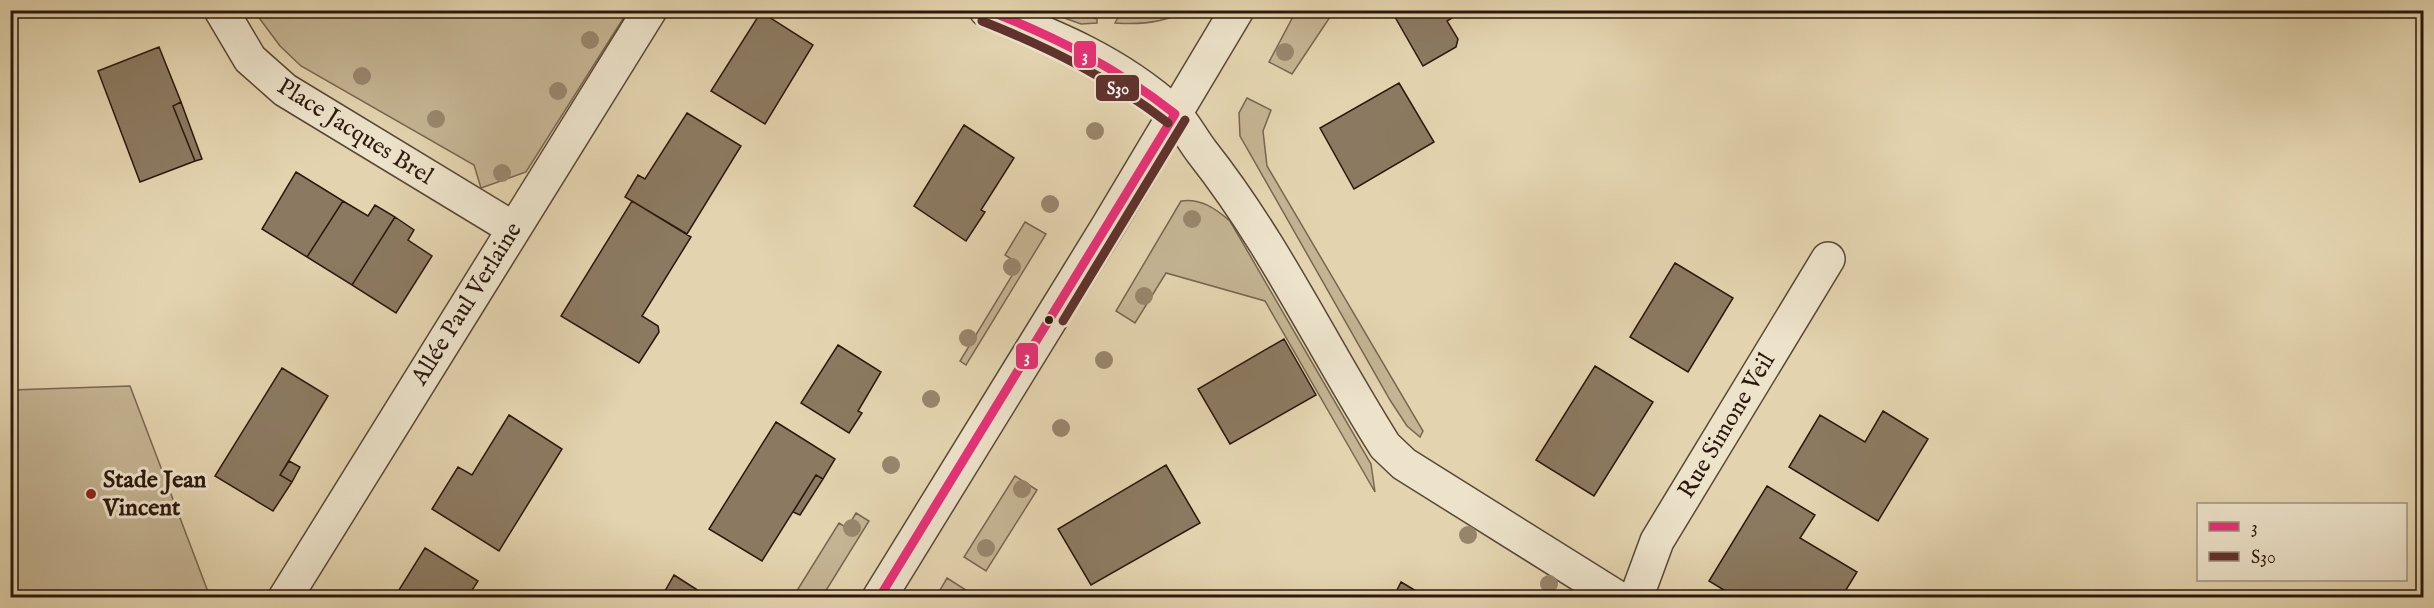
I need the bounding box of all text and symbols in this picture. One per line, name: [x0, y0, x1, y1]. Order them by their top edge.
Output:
line badge: 3: [1073, 40, 1097, 69]
text: 3: [1082, 47, 1088, 67]
street label: Place Jacques Brel: [271, 72, 439, 193]
line badge: S30: [1095, 74, 1140, 102]
text: S30: [1107, 80, 1129, 100]
street label: Allée Paul Verlaine: [404, 217, 530, 392]
unlabelled marker: [1043, 314, 1055, 326]
line badge: 3: [1015, 342, 1039, 370]
street label: Rue Simone Veil: [1671, 347, 1783, 504]
text: 3: [1024, 348, 1030, 368]
place label: Stade Jean Vincent: [102, 465, 207, 524]
marker: Stade Jean Vincent: [84, 487, 98, 501]
legend: [2197, 503, 2407, 581]
text: 3: [2251, 517, 2258, 540]
text: S30: [2251, 547, 2276, 570]

